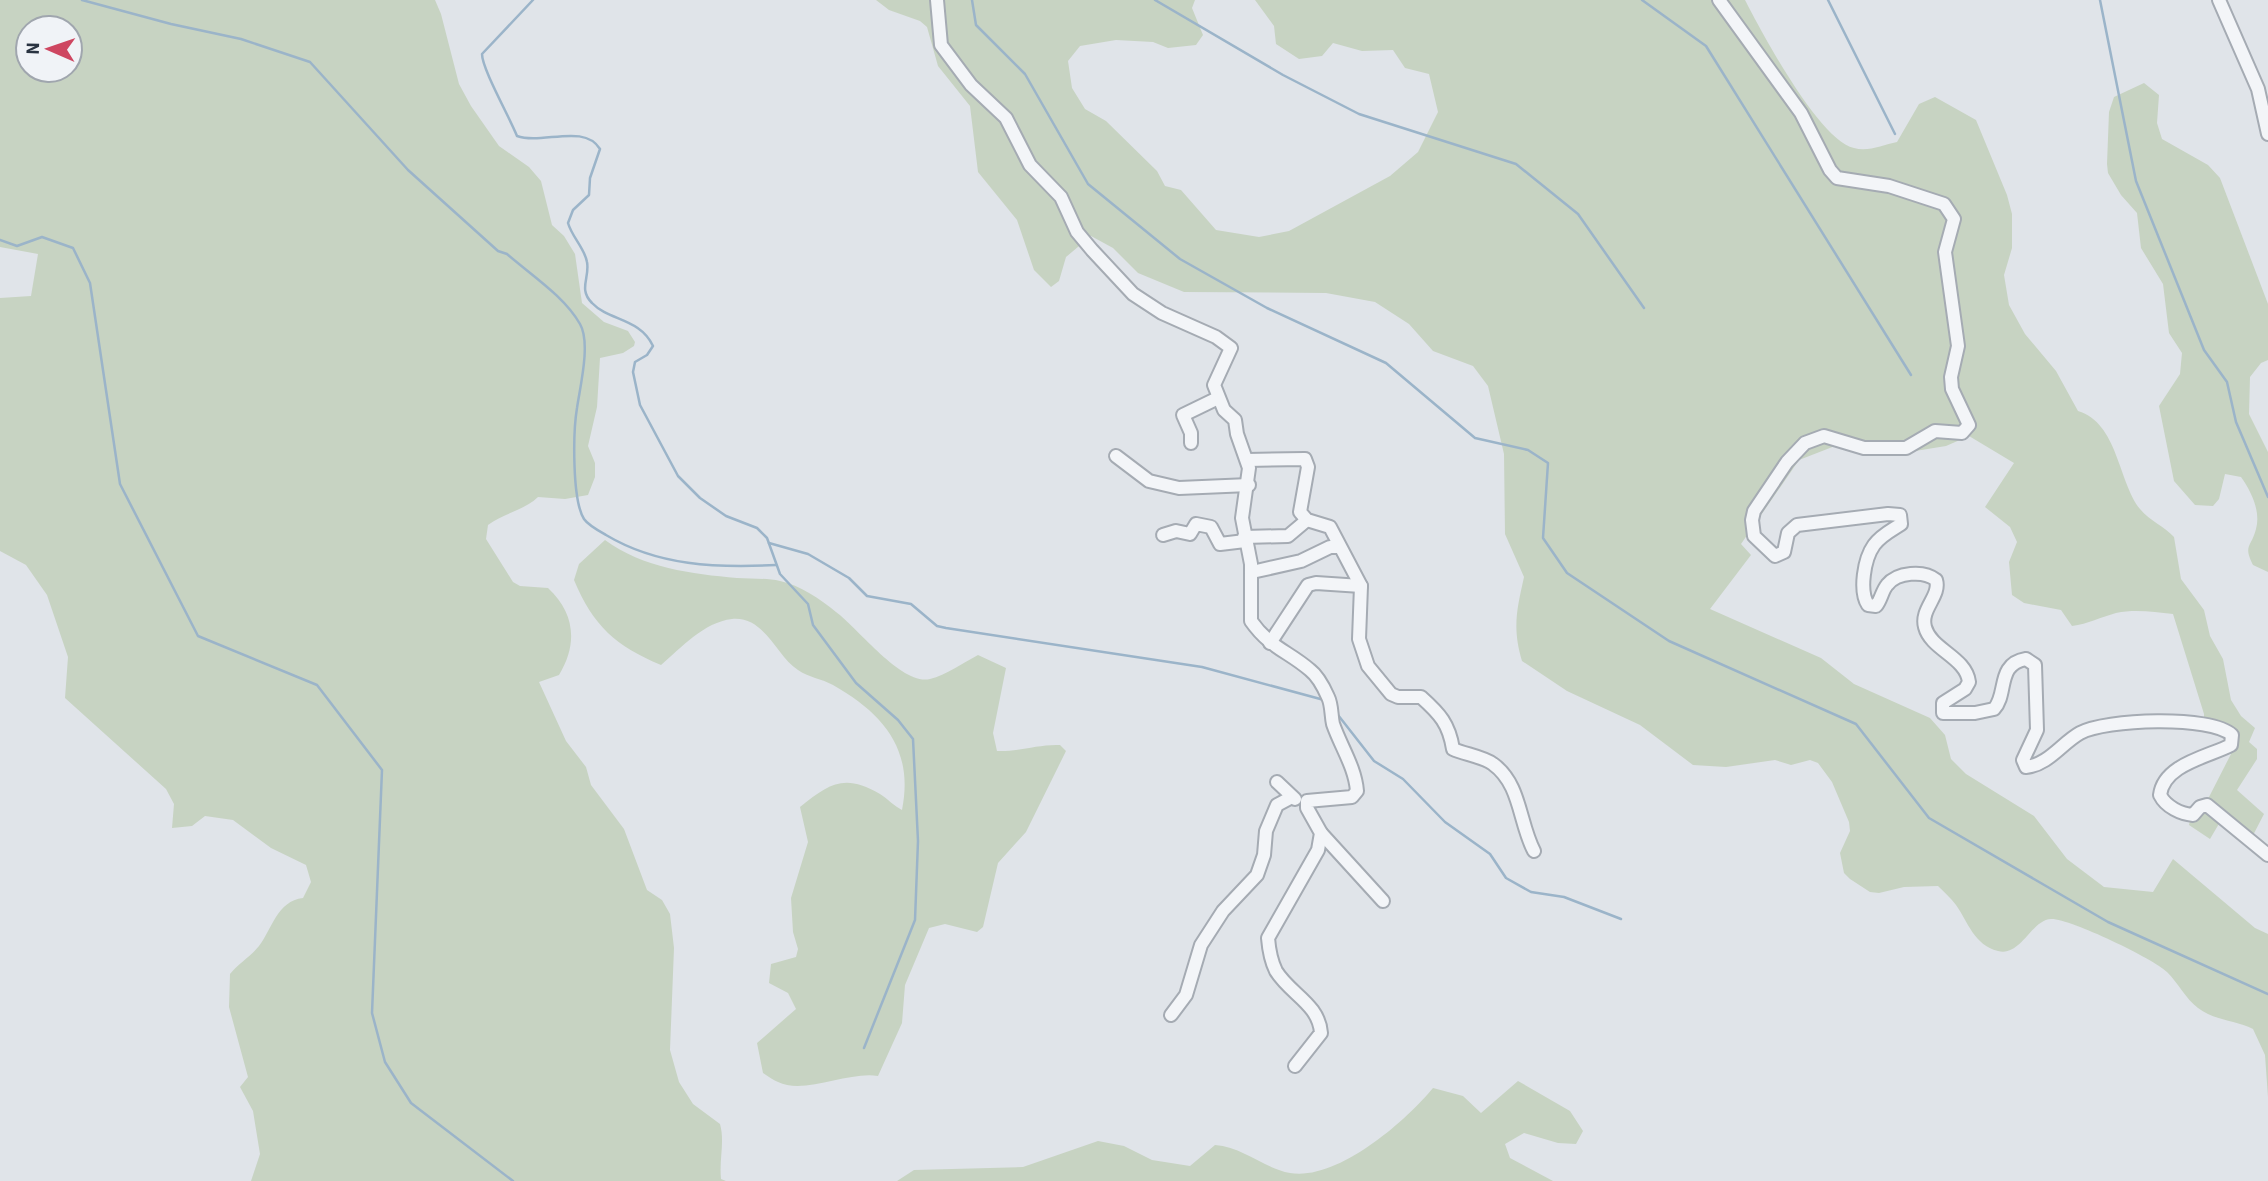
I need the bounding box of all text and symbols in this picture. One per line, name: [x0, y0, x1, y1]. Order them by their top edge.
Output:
north arrow: [14, 14, 84, 84]
text: N: [20, 42, 47, 55]

